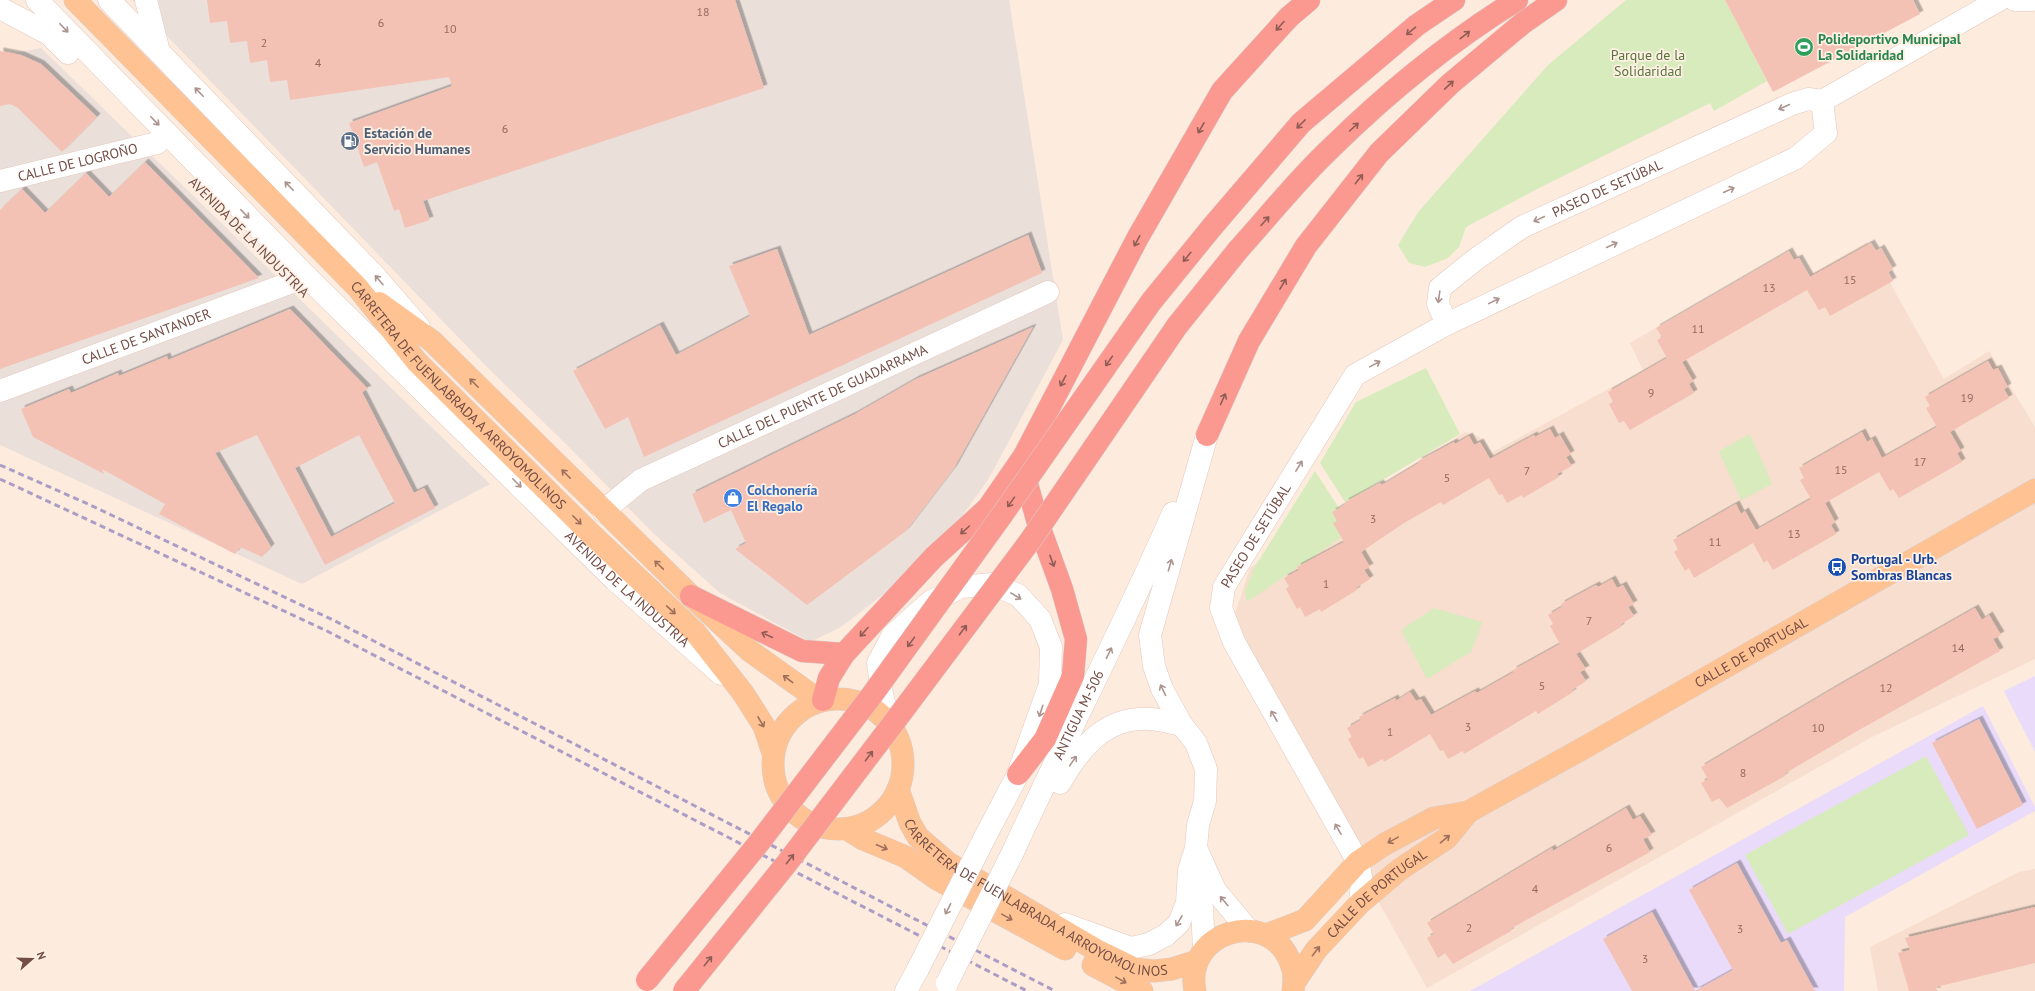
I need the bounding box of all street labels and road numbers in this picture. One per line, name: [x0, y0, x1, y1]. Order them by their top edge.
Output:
street label: CALLE DE LOGROÑO: [16, 139, 140, 185]
street label: PASEO DE SETÚBAL: [1549, 155, 1665, 221]
street label: AVENIDA DE LA INDUSTRIA: [185, 173, 314, 302]
street label: CARRETERA DE FUENLABRADA A ARROYOMOLINOS: [347, 277, 570, 513]
street label: CALLE DE SANTANDER: [79, 304, 213, 369]
street label: CALLE DEL PUENTE DE GUADARRAMA: [715, 340, 931, 452]
street label: PASEO DE SETÚBAL: [1217, 480, 1295, 591]
street label: AVENIDA DE LA INDUSTRIA: [561, 527, 694, 652]
street label: CALLE DE PORTUGAL: [1691, 613, 1811, 692]
street label: ANTIGUA M-506: [1049, 667, 1108, 763]
street label: CARRETERA DE FUENLABRADA A ARROYOMOLINOS: [900, 816, 1169, 980]
street label: CALLE DE PORTUGAL: [1323, 845, 1430, 942]

